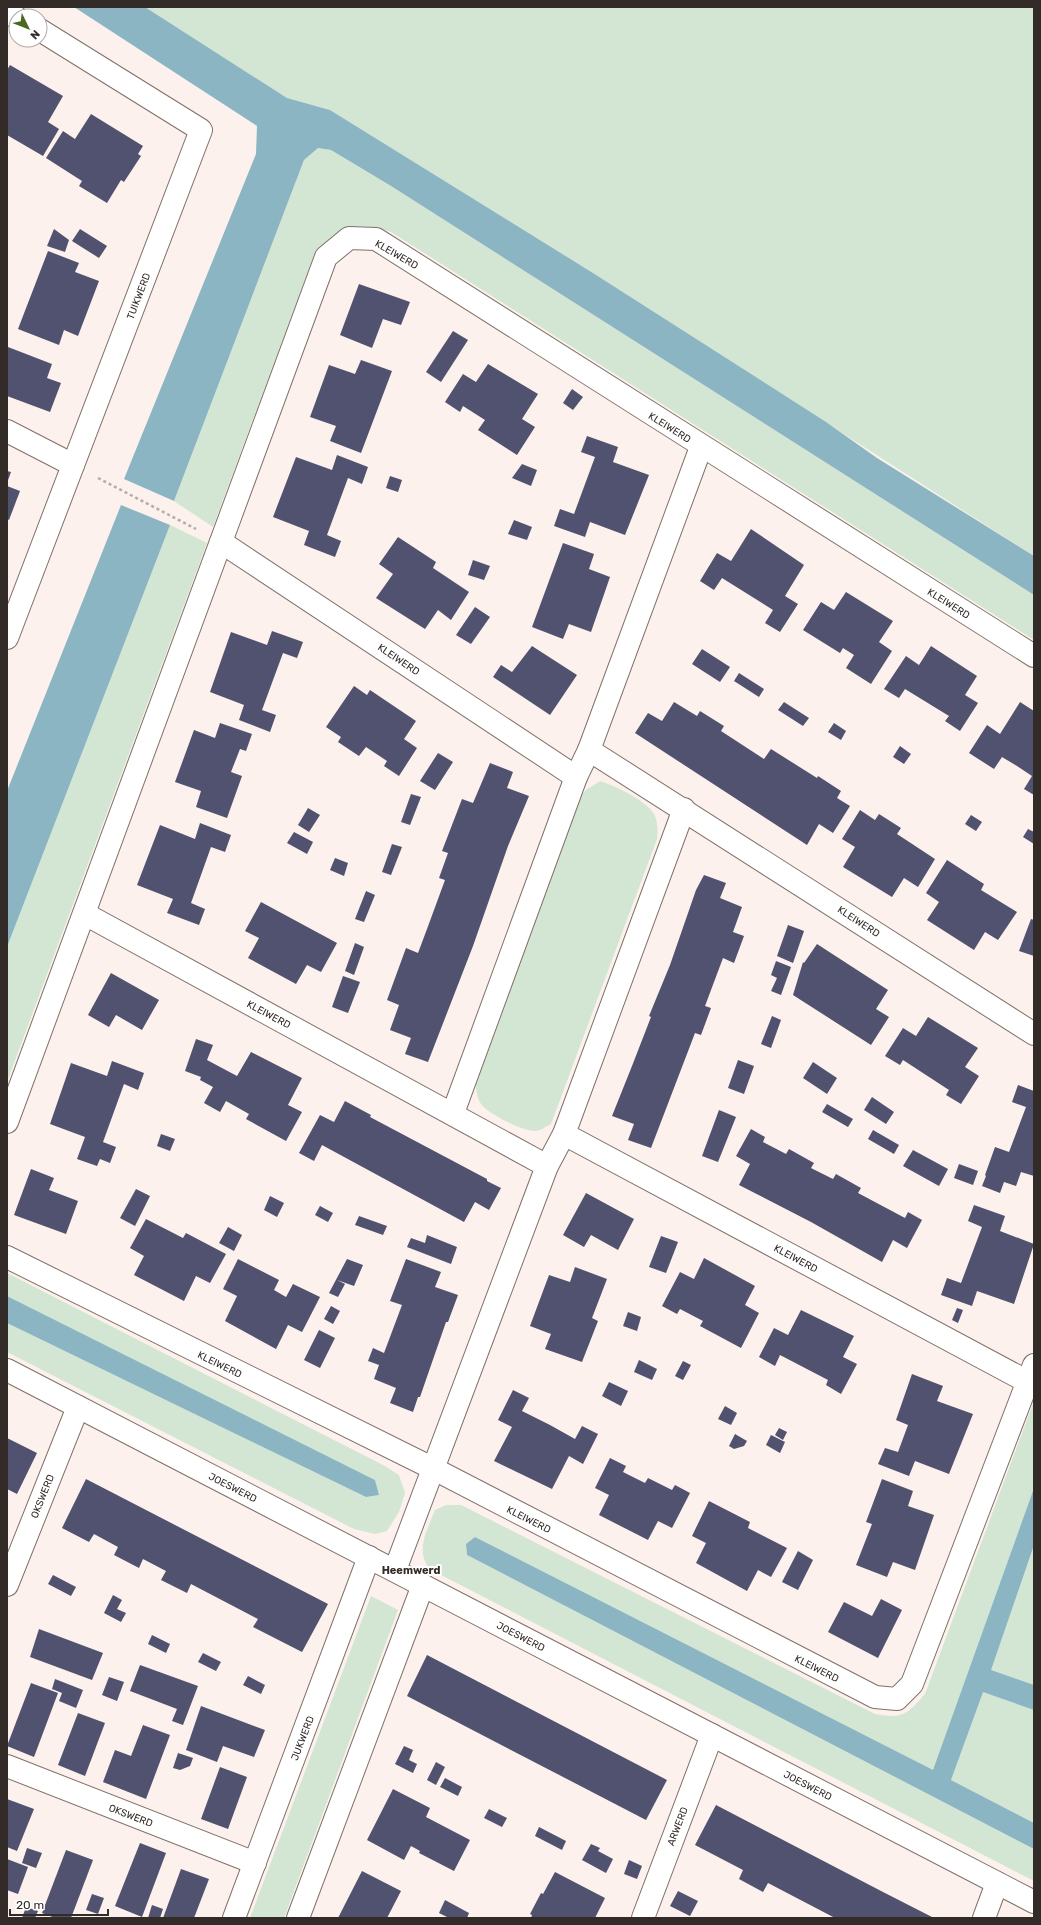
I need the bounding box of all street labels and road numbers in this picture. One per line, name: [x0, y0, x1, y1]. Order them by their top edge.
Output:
street label: KLEIWERD: [373, 238, 420, 272]
street label: TUIKWERD: [125, 271, 153, 321]
street label: KLEIWERD: [646, 410, 693, 446]
street label: KLEIWERD: [925, 586, 972, 622]
street label: KLEIWERD: [375, 641, 422, 678]
street label: KLEIWERD: [835, 904, 882, 940]
street label: KLEIWERD: [245, 998, 293, 1031]
street label: KLEIWERD: [772, 1242, 820, 1275]
street label: KLEIWERD: [195, 1349, 244, 1381]
street label: JOESWERD: [206, 1471, 259, 1505]
street label: OKSWERD: [29, 1473, 57, 1520]
street label: KLEIWERD: [504, 1504, 553, 1536]
street label: JOESWERD: [494, 1620, 547, 1654]
street label: KLEIWERD: [792, 1653, 841, 1685]
street label: JUKWERD: [289, 1714, 317, 1762]
street label: JOESWERD: [781, 1769, 834, 1803]
street label: OKSWERD: [107, 1802, 154, 1830]
street label: ARWERD: [665, 1805, 691, 1847]

